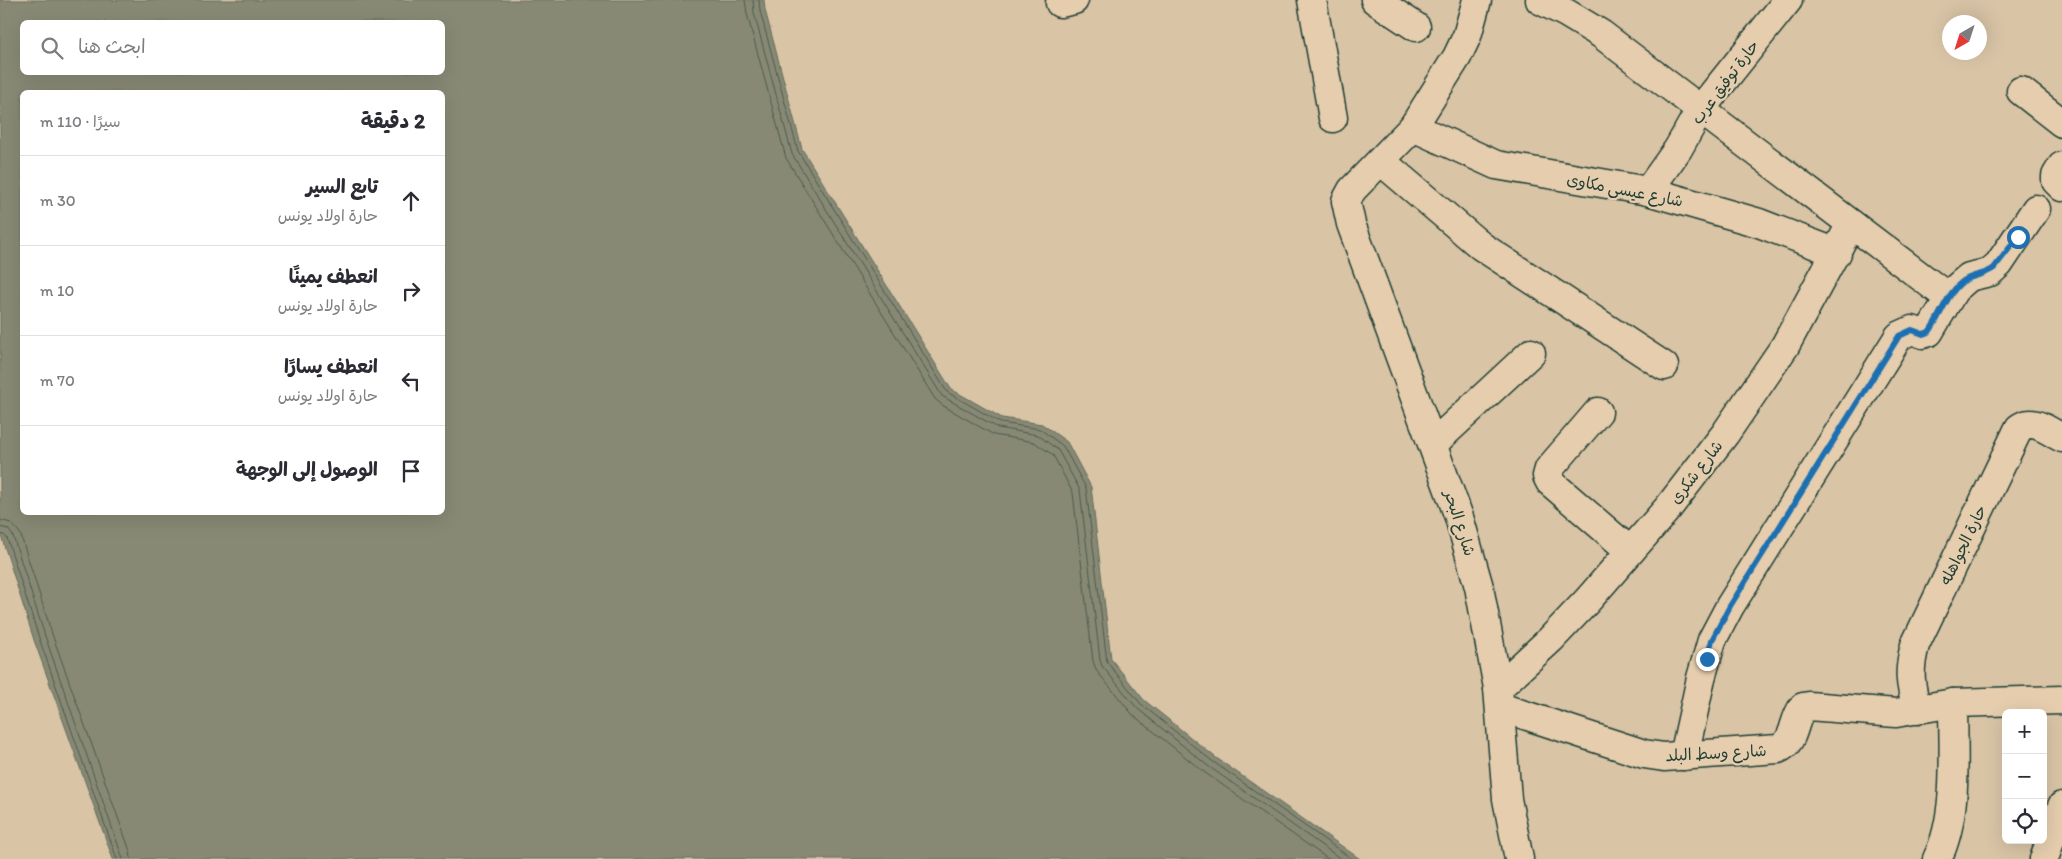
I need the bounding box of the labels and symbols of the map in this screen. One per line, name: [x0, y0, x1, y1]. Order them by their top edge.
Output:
north arrow: [1942, 15, 1987, 60]
street label: حارة توفيق عرب: [1687, 36, 1764, 128]
street label: شارع عيسى مكاوى: [1565, 169, 1685, 213]
route start: [2007, 226, 2030, 249]
street label: شارع شكرى: [1665, 437, 1728, 509]
street label: شارع البحر: [1438, 486, 1480, 559]
street label: حارة الجواهله: [1935, 502, 1991, 589]
route end: [1696, 648, 1719, 671]
street label: شارع وسط البلد: [1665, 741, 1767, 767]

